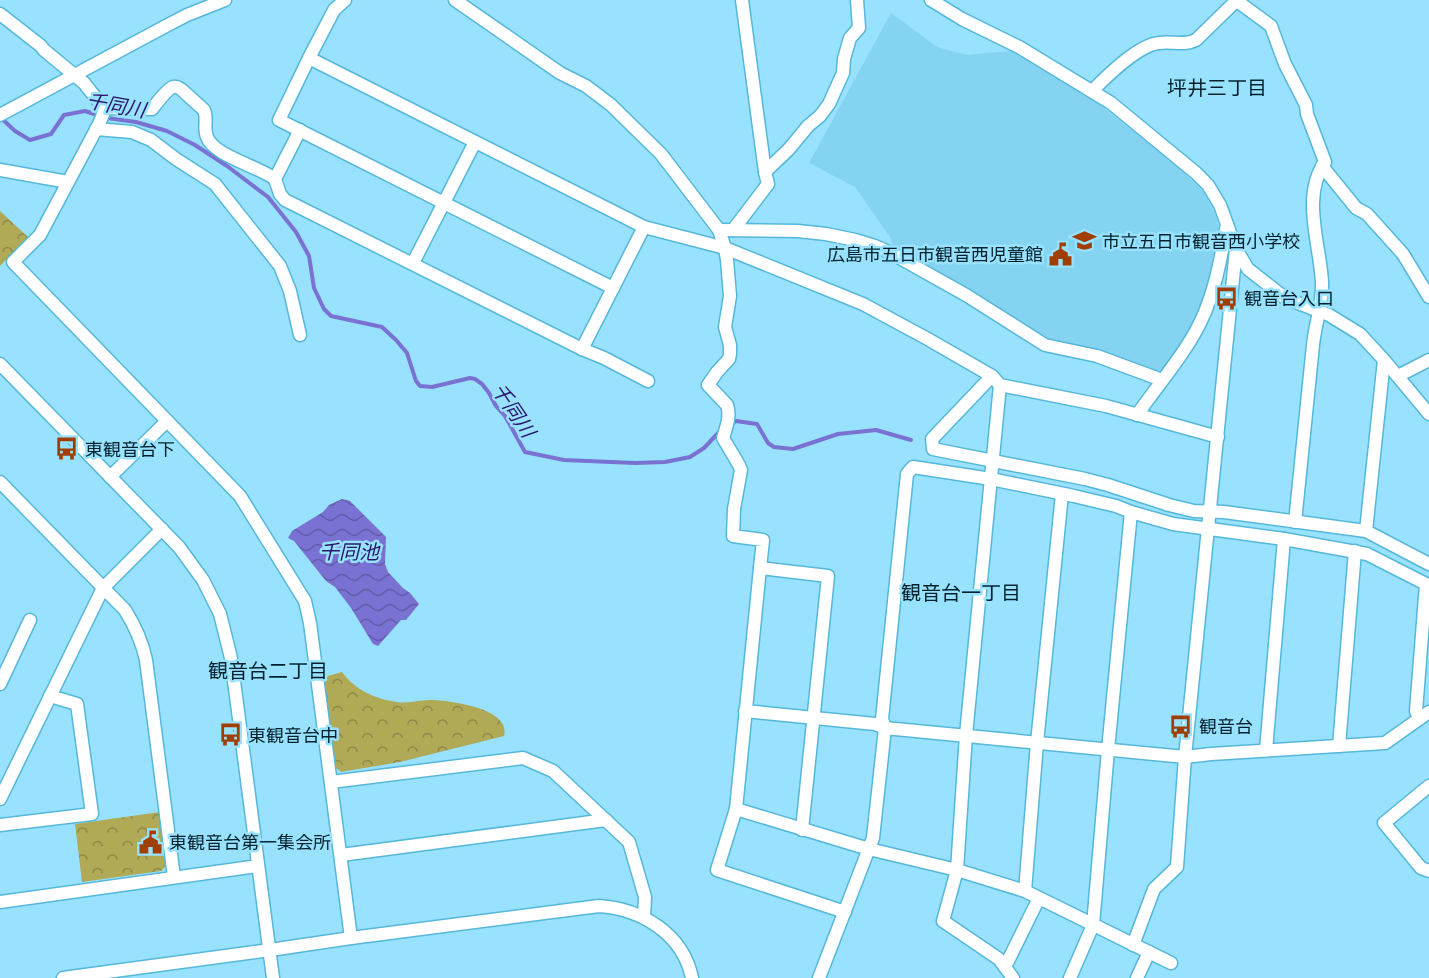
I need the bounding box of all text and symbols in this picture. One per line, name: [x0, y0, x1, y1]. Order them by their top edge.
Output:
district label: 坪井三丁目: [1167, 76, 1267, 99]
water label: 千同川: [84, 88, 150, 122]
school or university icon: 市立五日市観音西小学校: [1071, 228, 1097, 254]
place label: 市立五日市観音西小学校: [1102, 231, 1300, 251]
public building icon: 広島市五日市観音西児童館: [1048, 241, 1074, 267]
place label: 広島市五日市観音西児童館: [827, 244, 1043, 264]
bus stop icon: 観音台入口: [1213, 285, 1239, 311]
place label: 観音台入口: [1244, 288, 1334, 308]
water label: 千同川: [488, 379, 541, 443]
bus stop icon: 東観音台下: [54, 436, 80, 462]
place label: 東観音台下: [85, 439, 175, 459]
water label: 千同池: [319, 540, 381, 563]
district label: 観音台一丁目: [901, 581, 1021, 604]
district label: 観音台二丁目: [208, 659, 328, 682]
bus stop icon: 観音台: [1168, 713, 1194, 739]
place label: 観音台: [1199, 716, 1253, 736]
bus stop icon: 東観音台中: [217, 722, 243, 748]
place label: 東観音台中: [248, 725, 338, 745]
public building icon: 東観音台第一集会所: [138, 829, 164, 855]
place label: 東観音台第一集会所: [169, 832, 331, 852]

